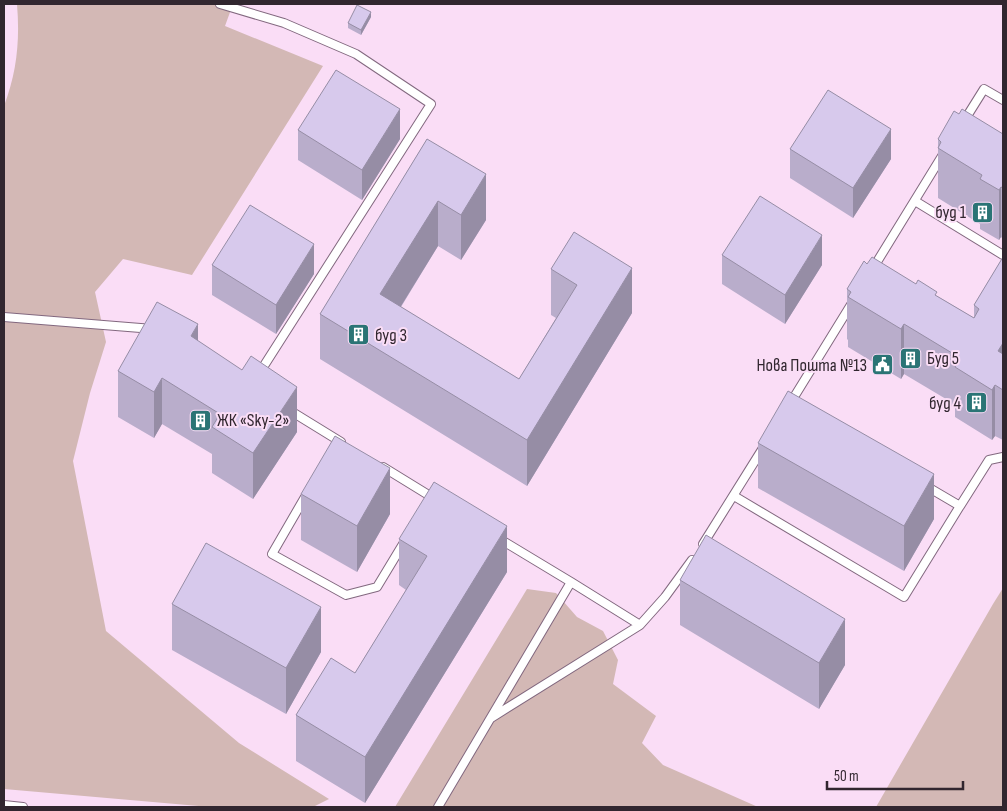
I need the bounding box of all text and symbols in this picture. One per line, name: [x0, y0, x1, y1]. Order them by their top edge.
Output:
building icon: буд 1: [970, 200, 994, 224]
place label: буд 1: [935, 202, 967, 223]
building icon: буд 3: [347, 323, 371, 347]
place label: буд 3: [375, 325, 407, 346]
building icon: Буд 5: [899, 346, 923, 370]
place label: Буд 5: [927, 348, 959, 369]
public building icon: Нова Пошта №13: [871, 353, 895, 377]
place label: Нова Пошта №13: [756, 355, 867, 376]
building icon: буд 4: [965, 391, 989, 415]
place label: буд 4: [929, 393, 961, 414]
building icon: ЖК «Sky-2»: [189, 408, 213, 432]
place label: ЖК «Sky-2»: [217, 410, 289, 431]
scale bar: [827, 758, 963, 790]
text: 50 m: [834, 767, 859, 786]

